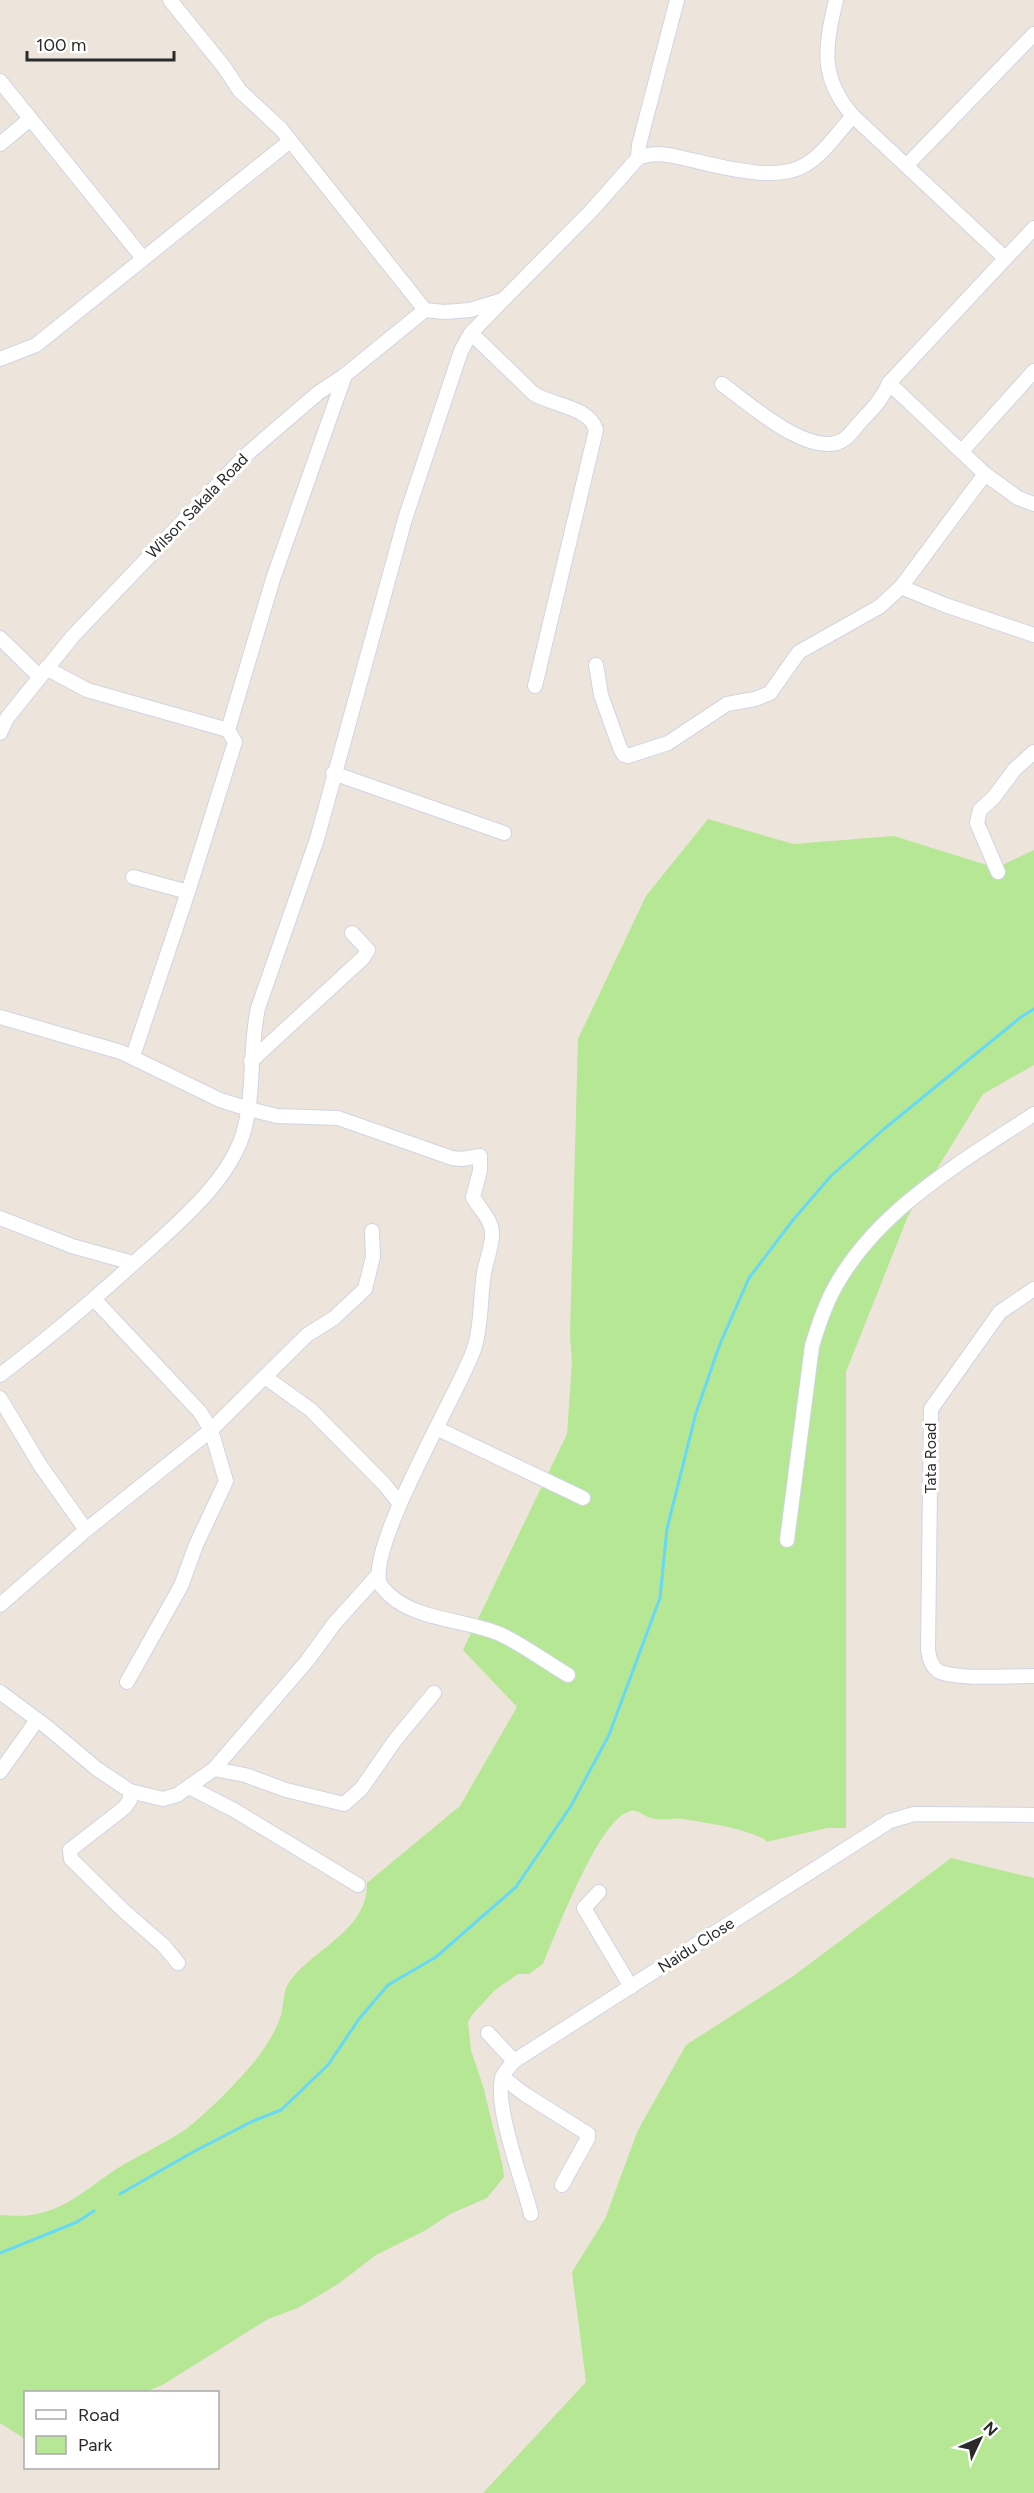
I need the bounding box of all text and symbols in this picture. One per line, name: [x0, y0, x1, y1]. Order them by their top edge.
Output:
scale bar: [27, 24, 174, 62]
text: 100 m: [36, 34, 86, 56]
street label: Wilson Sakala Road: [142, 450, 252, 562]
street label: Tata Road: [921, 1423, 940, 1493]
street label: Naidu Close: [654, 1913, 738, 1977]
legend: [24, 2391, 219, 2469]
text: Road: [78, 2404, 119, 2426]
north arrow: [950, 2409, 1010, 2469]
text: N: [979, 2418, 1002, 2440]
text: Park: [78, 2434, 113, 2456]

